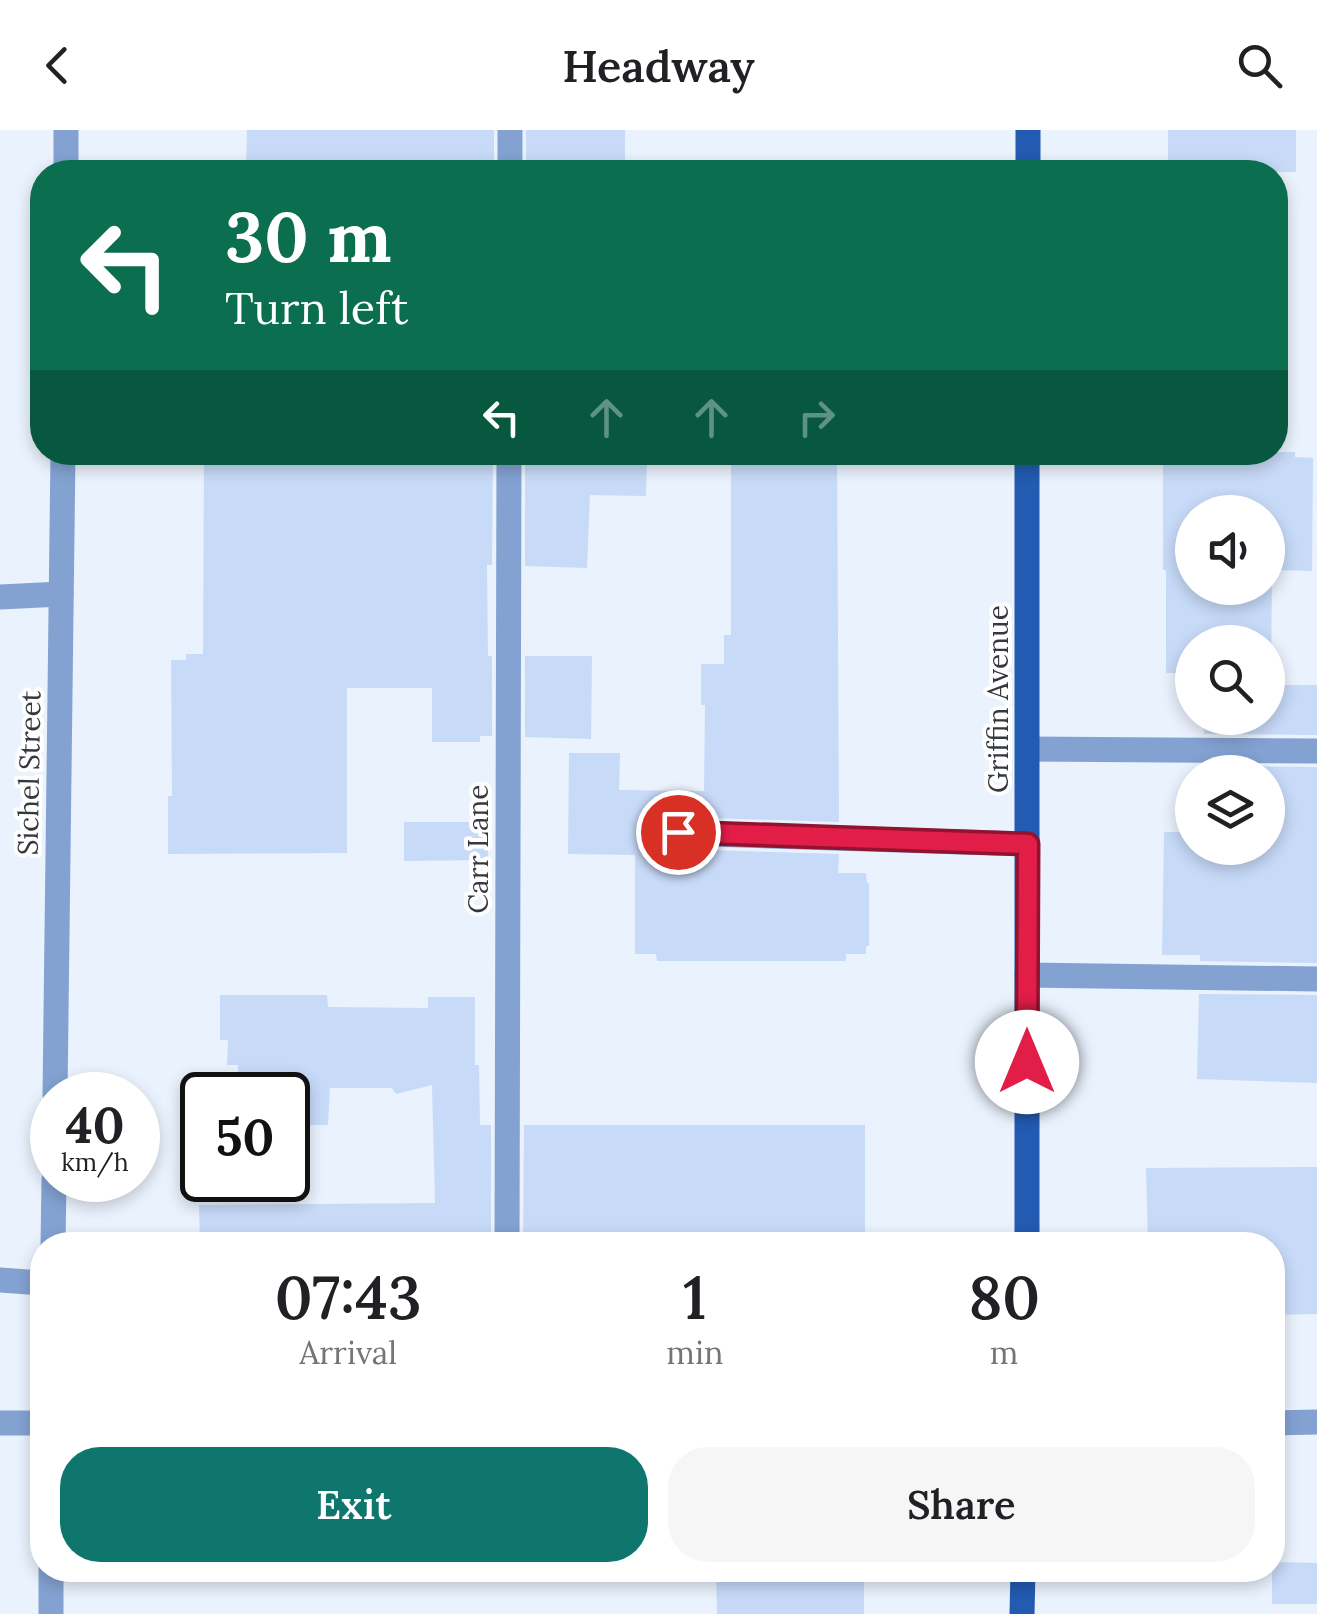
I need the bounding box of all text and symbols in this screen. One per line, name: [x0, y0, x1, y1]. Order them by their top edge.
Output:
text: Headway: [562, 37, 755, 94]
icon: back: [30, 38, 85, 93]
icon: search: [1232, 38, 1287, 93]
text: 30 m: [225, 192, 392, 281]
icon: left: [60, 200, 190, 330]
text: Turn left: [225, 279, 408, 336]
icon: left: [474, 390, 529, 445]
icon: ahead: [579, 390, 634, 445]
icon: ahead: [684, 390, 739, 445]
icon: right: [789, 390, 844, 445]
map controls: [1175, 495, 1285, 865]
button: sound: [1175, 495, 1285, 605]
street label: Griffin Avenue: [980, 605, 1016, 793]
button: search: [1175, 625, 1285, 735]
street label: Sichel Street: [10, 690, 48, 856]
button: layers: [1175, 755, 1285, 865]
street label: Carr Lane: [460, 784, 496, 914]
pin: [636, 790, 721, 875]
icon: arrive: [651, 805, 706, 860]
position arrow: [975, 1010, 1079, 1114]
speed limit sign: 50: [180, 1072, 310, 1202]
text: 40: [65, 1093, 125, 1157]
text: km/h: [61, 1146, 129, 1178]
text: 07:43: [275, 1259, 421, 1335]
text: 1: [683, 1259, 707, 1335]
text: 80: [968, 1259, 1040, 1335]
text: Arrival: [299, 1332, 397, 1373]
text: min: [666, 1332, 723, 1373]
text: m: [990, 1332, 1018, 1373]
button: Exit: [60, 1447, 648, 1562]
button: Share: [668, 1447, 1255, 1562]

